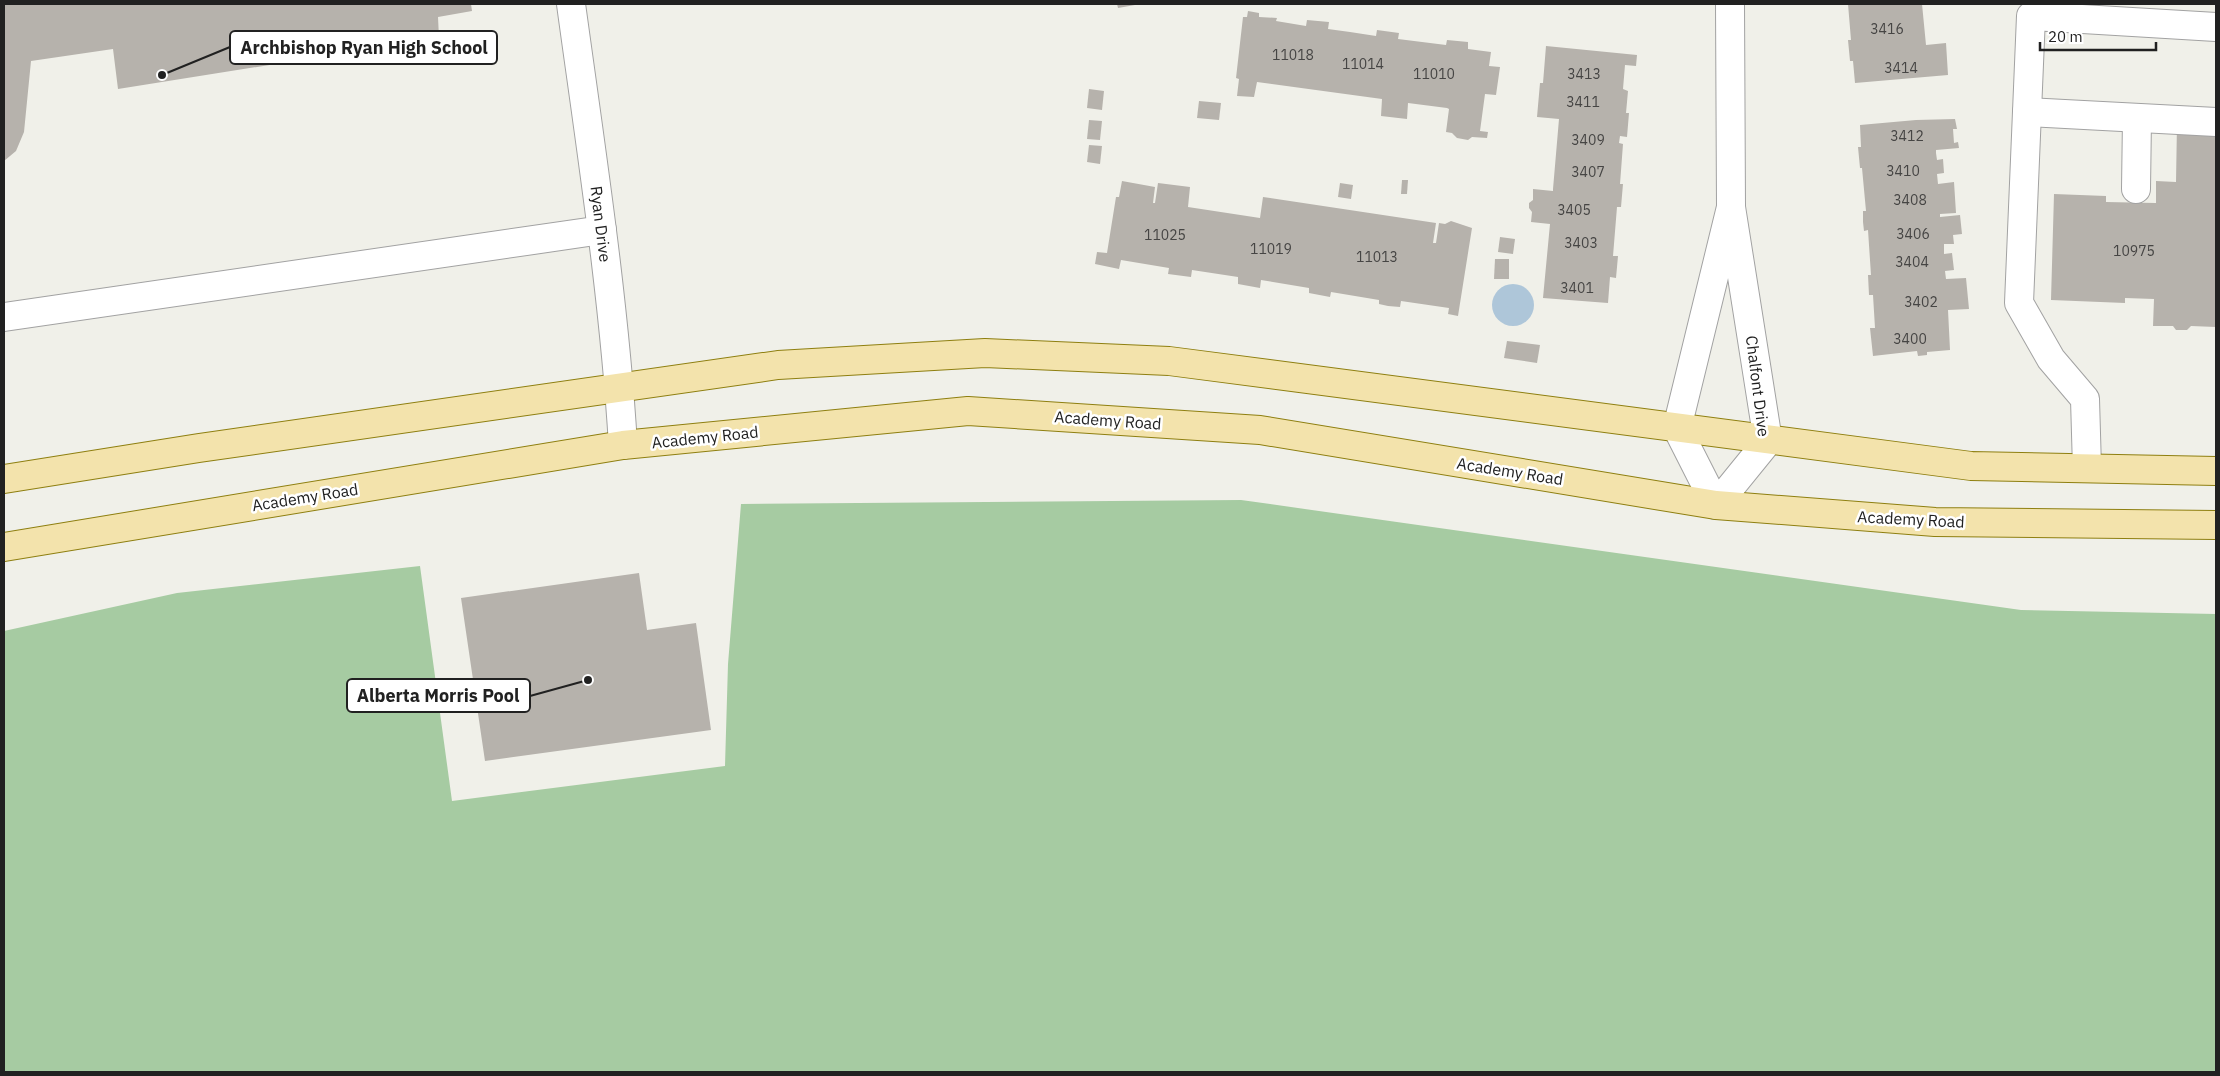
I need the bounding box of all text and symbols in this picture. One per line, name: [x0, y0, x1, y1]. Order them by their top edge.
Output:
house number: 3416: [1870, 20, 1904, 38]
scale bar: [2040, 20, 2156, 52]
text: 20 m: [2048, 27, 2083, 46]
callout: Archbishop Ryan High School: [230, 31, 497, 64]
text: Archbishop Ryan High School: [240, 36, 488, 59]
house number: 11018: [1272, 46, 1314, 64]
house number: 11014: [1342, 55, 1384, 73]
house number: 3414: [1884, 59, 1918, 77]
house number: 11010: [1413, 65, 1455, 83]
house number: 3413: [1567, 65, 1601, 83]
house number: 3411: [1566, 93, 1600, 111]
house number: 3412: [1890, 127, 1924, 145]
house number: 3409: [1571, 131, 1605, 149]
house number: 3410: [1886, 162, 1920, 180]
house number: 3407: [1571, 163, 1605, 181]
street label: Ryan Drive: [586, 185, 616, 263]
house number: 3408: [1893, 191, 1927, 209]
house number: 3405: [1557, 201, 1591, 219]
house number: 3406: [1896, 225, 1930, 243]
house number: 11025: [1144, 226, 1186, 244]
house number: 3403: [1564, 234, 1598, 252]
house number: 11019: [1250, 240, 1292, 258]
house number: 10975: [2113, 242, 2155, 260]
house number: 11013: [1356, 248, 1398, 266]
house number: 3404: [1895, 253, 1929, 271]
house number: 3401: [1560, 279, 1594, 297]
house number: 3402: [1904, 293, 1938, 311]
house number: 3400: [1893, 330, 1927, 348]
street label: Chalfont Drive: [1742, 334, 1774, 438]
street label: Academy Road: [1054, 406, 1162, 434]
street label: Academy Road: [651, 421, 759, 453]
street label: Academy Road: [1455, 453, 1565, 489]
street label: Academy Road: [250, 479, 360, 515]
street label: Academy Road: [1857, 506, 1965, 532]
callout: Alberta Morris Pool: [347, 679, 530, 712]
text: Alberta Morris Pool: [357, 684, 520, 707]

